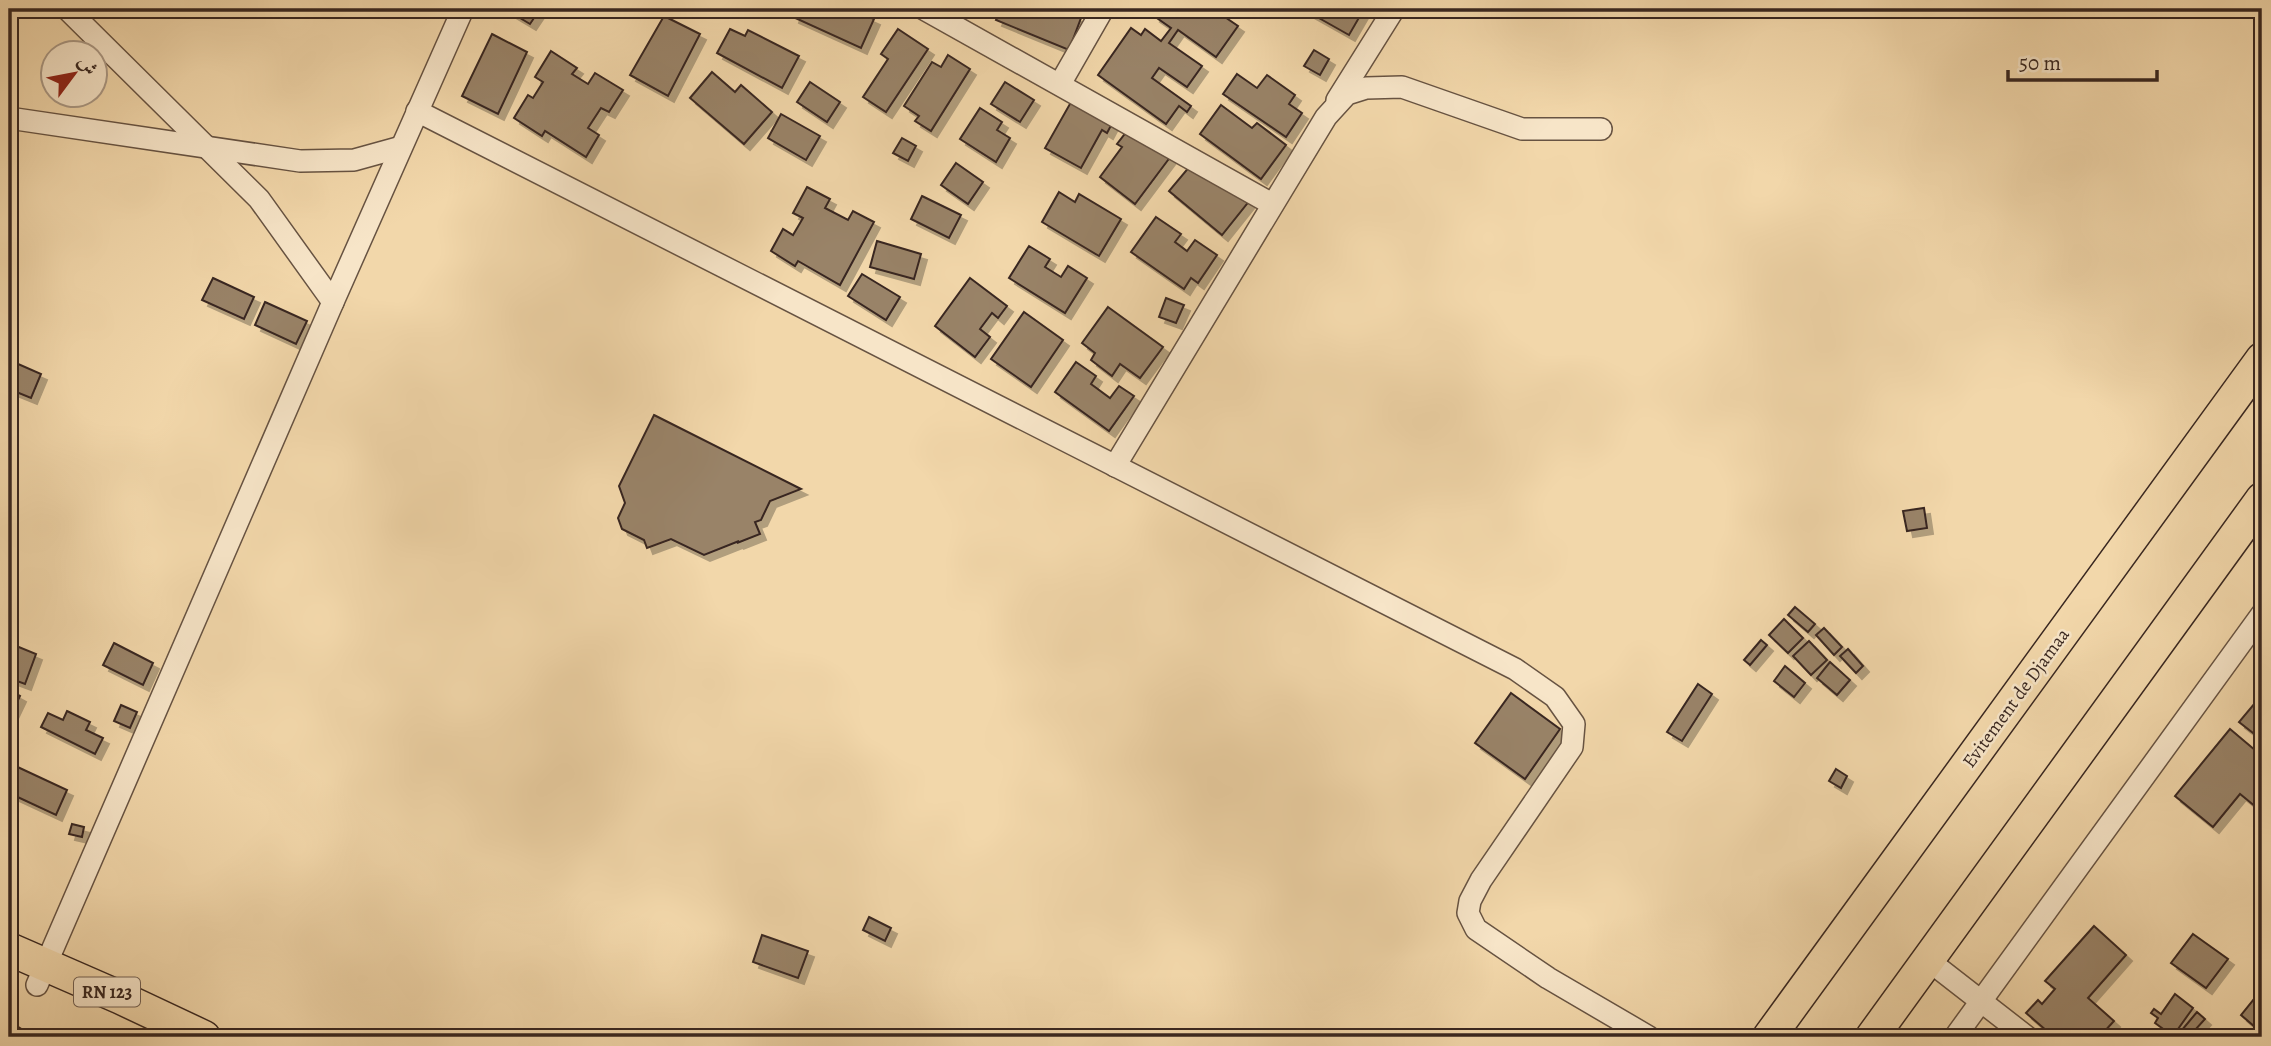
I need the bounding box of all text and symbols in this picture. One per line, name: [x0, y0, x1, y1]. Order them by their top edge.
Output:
north arrow: [38, 38, 108, 108]
scale bar: [2008, 38, 2157, 82]
text: 50 m: [2019, 49, 2061, 77]
text: ش: [72, 51, 104, 80]
street label: Evitement de Djamaa: [1956, 623, 2076, 773]
road number: RN 123: [74, 978, 140, 1007]

